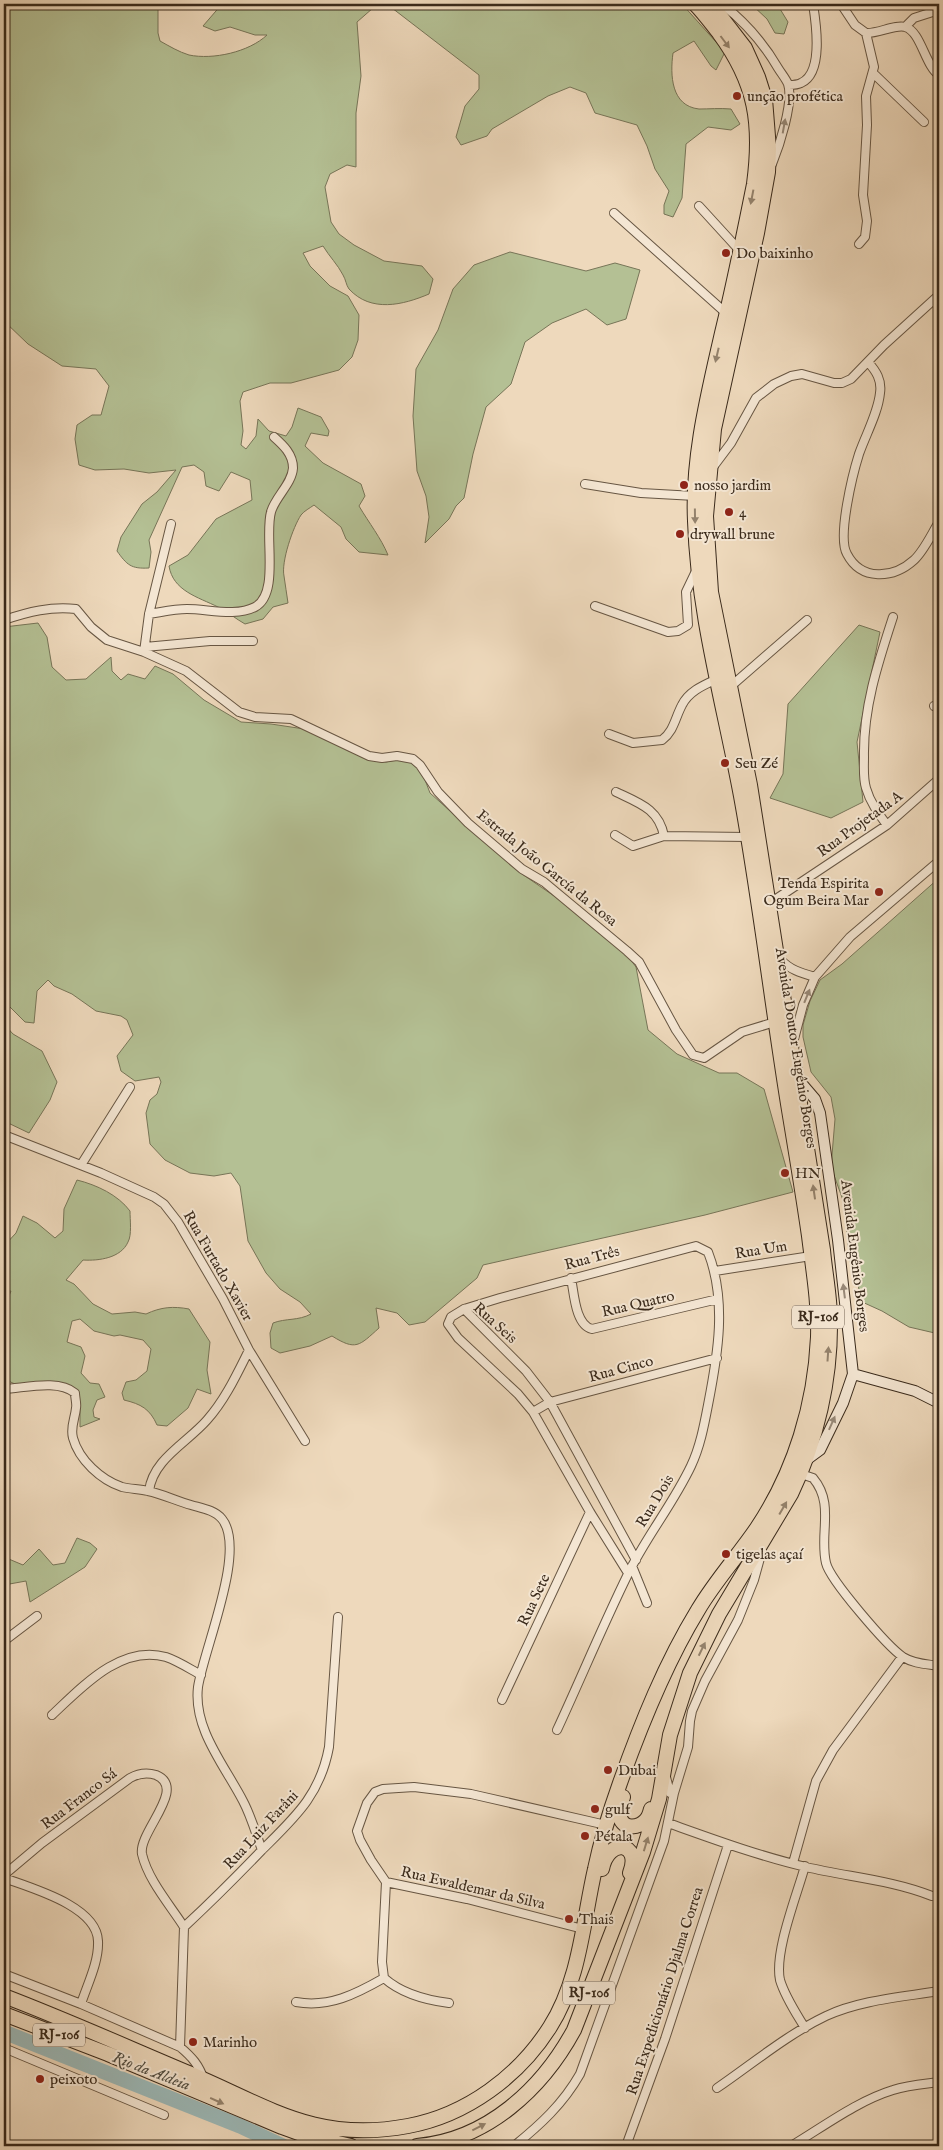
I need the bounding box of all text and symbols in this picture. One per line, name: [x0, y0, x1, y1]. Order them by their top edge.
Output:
one-way arrow: [720, 35, 731, 48]
place label: unção profética: [747, 87, 843, 106]
marker: unção profética: [731, 90, 743, 102]
one-way arrow: [781, 118, 789, 134]
one-way arrow: [748, 189, 756, 204]
place label: Do baixinho: [736, 244, 813, 263]
marker: Do baixinho: [720, 247, 732, 259]
one-way arrow: [713, 348, 721, 363]
place label: nosso jardim: [694, 476, 772, 495]
marker: nosso jardim: [678, 479, 690, 491]
place label: 4: [739, 503, 747, 522]
marker: 4: [723, 506, 735, 518]
one-way arrow: [691, 508, 699, 524]
place label: drywall brune: [690, 525, 775, 544]
marker: drywall brune: [674, 528, 686, 540]
place label: Seu Zé: [735, 754, 778, 773]
marker: Seu Zé: [719, 757, 731, 769]
street label: Rua Projetada A: [814, 786, 907, 861]
street label: Estrada João García da Rosa: [473, 805, 621, 931]
place label: Tenda Espirita Ogum Beira Mar: [764, 874, 870, 910]
marker: Tenda Espirita Ogum Beira Mar: [873, 886, 885, 898]
street label: Avenida Doutor Eugênio Borges: [771, 945, 821, 1150]
one-way arrow: [803, 988, 811, 1003]
place label: HN: [795, 1164, 821, 1183]
marker: HN: [779, 1167, 791, 1179]
street label: Avenida Eugênio Borges: [836, 1178, 874, 1333]
one-way arrow: [810, 1184, 818, 1200]
street label: Rua Furtado Xavier: [179, 1208, 257, 1325]
street label: Rua Um: [733, 1236, 789, 1264]
street label: Rua Três: [562, 1242, 622, 1274]
one-way arrow: [840, 1282, 848, 1298]
street label: Rua Quatro: [600, 1286, 676, 1322]
street label: Rua Seis: [469, 1298, 521, 1348]
road number: RJ-106: [792, 1305, 844, 1328]
one-way arrow: [825, 1345, 833, 1361]
street label: Rua Cinco: [587, 1351, 655, 1387]
one-way arrow: [829, 1416, 837, 1430]
street label: Rua Dois: [632, 1471, 678, 1531]
one-way arrow: [778, 1501, 787, 1514]
place label: tigelas açaí: [736, 1545, 804, 1564]
marker: tigelas açaí: [720, 1548, 732, 1560]
street label: Rua Sete: [514, 1571, 554, 1629]
one-way arrow: [698, 1642, 706, 1656]
place label: Dubai: [618, 1761, 656, 1780]
street label: Rua Franco Sá: [37, 1764, 121, 1834]
marker: Dubai: [602, 1764, 614, 1776]
street label: Rua Luiz Farâni: [219, 1786, 303, 1874]
place label: gulf: [605, 1800, 633, 1819]
marker: gulf: [589, 1803, 601, 1815]
place label: Pétala: [595, 1827, 633, 1846]
marker: Pétala: [579, 1830, 591, 1842]
one-way arrow: [642, 1836, 650, 1851]
street label: Rua Ewaldemar da Silva: [399, 1862, 548, 1914]
street label: Rua Expedicionário Djalma Correa: [622, 1884, 708, 2098]
place label: Thais: [579, 1910, 614, 1929]
marker: Thais: [563, 1913, 575, 1925]
road number: RJ-106: [563, 1982, 615, 2005]
road number: RJ-106: [33, 2024, 85, 2046]
place label: Marinho: [203, 2033, 257, 2052]
marker: Marinho: [187, 2036, 199, 2048]
water label: Rio da Aldeia: [109, 2048, 193, 2096]
place label: peixoto: [50, 2070, 97, 2089]
marker: peixoto: [34, 2073, 46, 2085]
one-way arrow: [210, 2097, 224, 2105]
one-way arrow: [472, 2123, 487, 2131]

